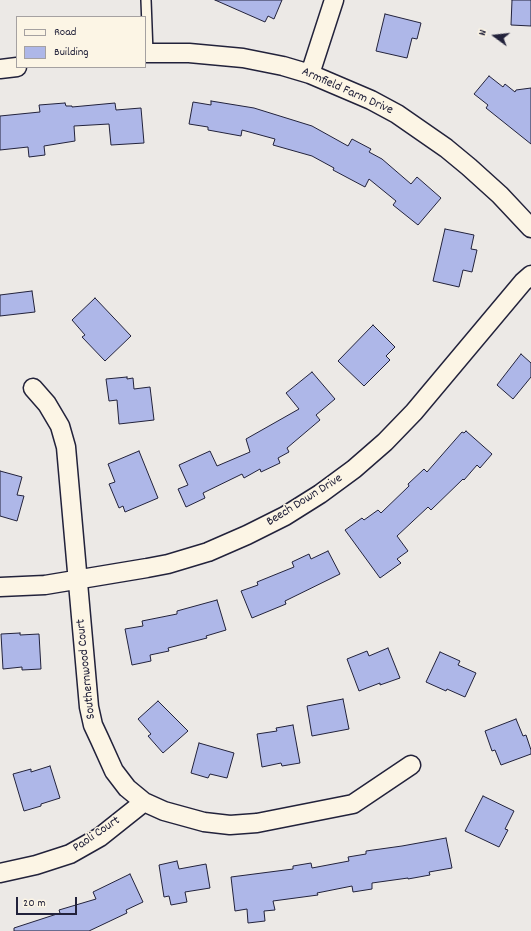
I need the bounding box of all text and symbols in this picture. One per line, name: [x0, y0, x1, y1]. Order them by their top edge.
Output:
legend: [16, 16, 146, 68]
north arrow: [475, 16, 515, 56]
text: Road: [54, 24, 76, 41]
text: N: [475, 28, 492, 38]
text: Building: [54, 44, 89, 61]
street label: Armfield Farm Drive: [299, 65, 395, 119]
street label: Beech Down Drive: [264, 471, 346, 531]
street label: Southernwood Court: [74, 618, 100, 720]
street label: Paoli Court: [70, 814, 124, 856]
scale bar: [18, 889, 79, 915]
text: 20 m: [23, 895, 46, 912]

